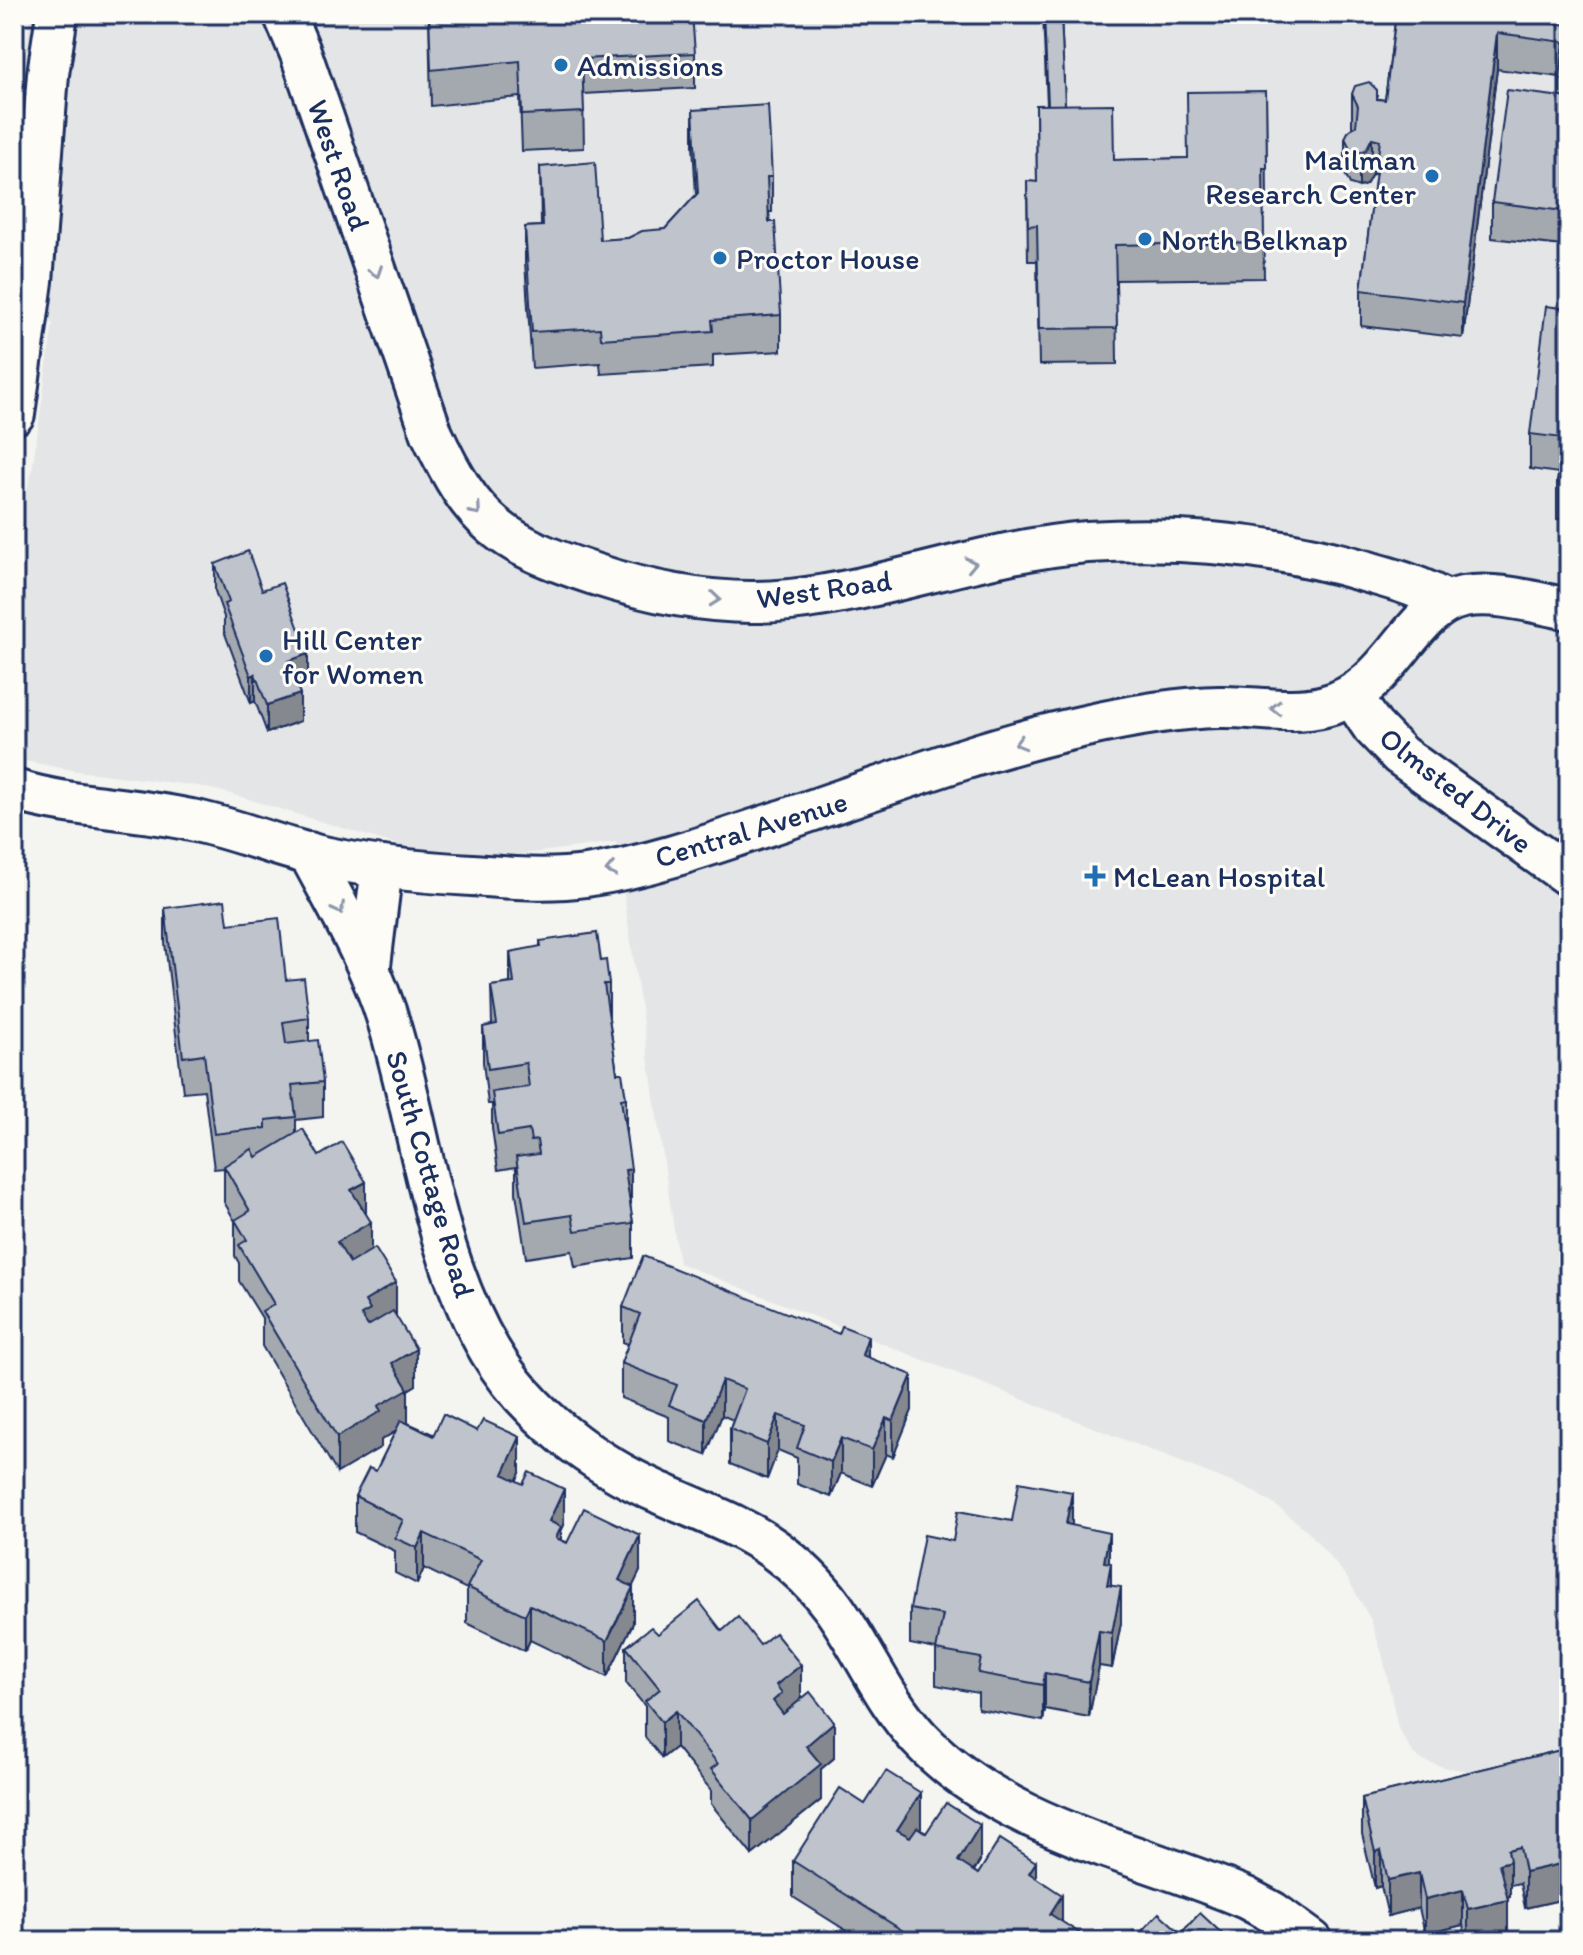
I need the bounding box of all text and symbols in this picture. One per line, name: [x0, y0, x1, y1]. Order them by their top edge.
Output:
place label: Admissions: [577, 47, 724, 84]
marker: Admissions: [552, 56, 570, 74]
street label: West Road: [299, 95, 379, 235]
place label: Mailman Research Center: [1205, 141, 1416, 212]
marker: Mailman Research Center: [1423, 167, 1441, 185]
place label: North Belknap: [1161, 221, 1348, 258]
marker: North Belknap: [1136, 230, 1154, 248]
place label: Proctor House: [736, 240, 919, 277]
marker: Proctor House: [711, 249, 729, 267]
one-way arrow: [366, 264, 383, 278]
one-way arrow: [467, 500, 481, 515]
one-way arrow: [964, 556, 978, 573]
street label: West Road: [754, 561, 894, 617]
one-way arrow: [709, 591, 722, 608]
place label: Hill Center for Women: [282, 621, 424, 692]
marker: Hill Center for Women: [257, 647, 275, 665]
one-way arrow: [1269, 699, 1282, 717]
street label: Olmsted Drive: [1372, 719, 1540, 861]
one-way arrow: [1013, 734, 1027, 751]
street label: Central Avenue: [650, 782, 852, 876]
place label: McLean Hospital: [1113, 858, 1326, 895]
one-way arrow: [605, 861, 618, 878]
marker: McLean Hospital: [1084, 865, 1106, 887]
one-way arrow: [330, 901, 345, 916]
street label: South Cottage Road: [378, 1046, 484, 1302]

